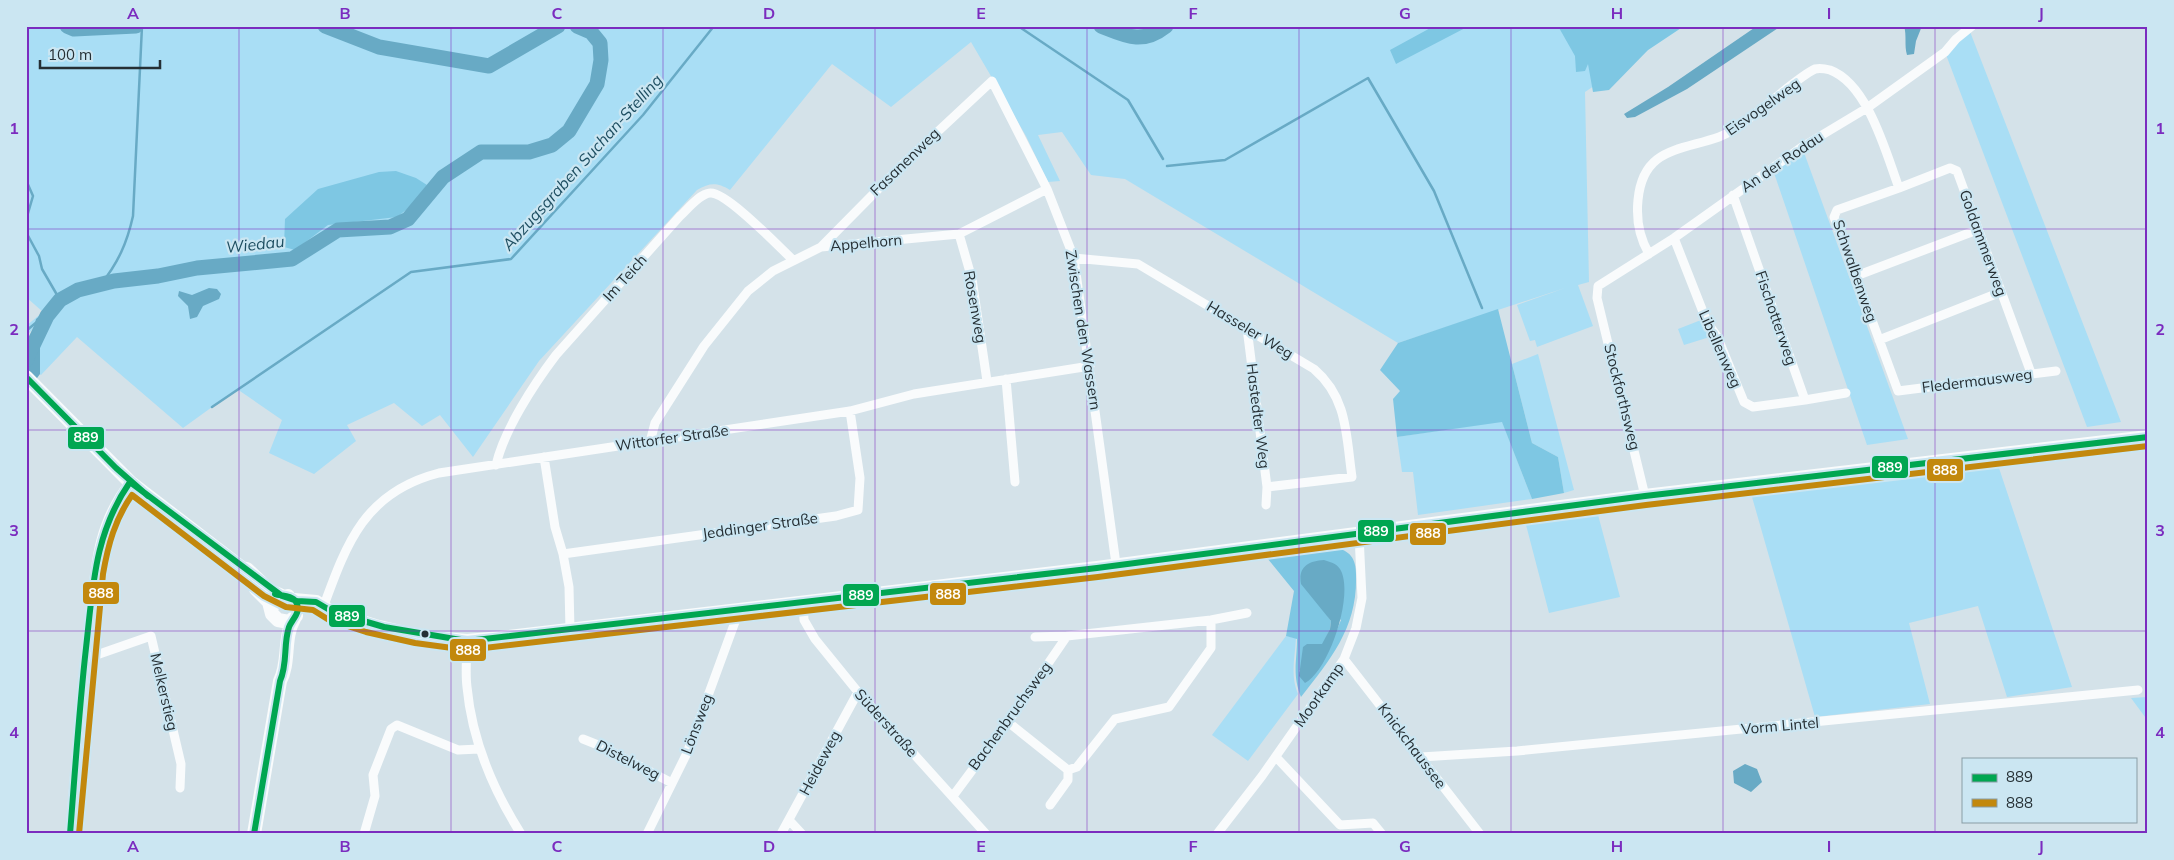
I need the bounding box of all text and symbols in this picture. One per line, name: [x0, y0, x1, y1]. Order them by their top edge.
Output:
text: A: [127, 3, 139, 23]
text: B: [339, 3, 351, 23]
text: C: [552, 3, 563, 23]
text: D: [763, 3, 775, 23]
text: E: [976, 3, 986, 23]
text: F: [1188, 3, 1198, 23]
text: G: [1399, 3, 1411, 23]
text: H: [1611, 3, 1623, 23]
text: I: [1827, 3, 1831, 23]
text: J: [2038, 3, 2044, 23]
scale bar: [40, 38, 160, 70]
text: 100 m: [48, 45, 92, 64]
water label: Abzugsgraben Suchan-Stelling: [497, 70, 667, 255]
street label: Eisvogelweg: [1722, 74, 1804, 139]
text: 1: [9, 118, 19, 138]
text: 1: [2155, 118, 2165, 138]
street label: Fasanenweg: [866, 124, 943, 200]
street label: An der Rodau: [1737, 127, 1827, 196]
street label: Goldammerweg: [1955, 187, 2011, 299]
street label: Schwalbenweg: [1829, 217, 1882, 324]
street label: Appelhorn: [829, 230, 903, 255]
water label: Wiedau: [225, 231, 285, 257]
street label: Zwischen den Wassern: [1061, 249, 1106, 411]
street label: Im Teich: [599, 250, 651, 305]
street label: Fischotterweg: [1751, 268, 1801, 368]
street label: Rosenweg: [960, 269, 991, 345]
street label: Hasseler Weg: [1204, 296, 1297, 363]
street label: Libellenweg: [1695, 307, 1746, 391]
text: 2: [9, 319, 19, 339]
text: 2: [2155, 319, 2165, 339]
street label: Stockforthsweg: [1600, 342, 1645, 452]
street label: Hastedter Weg: [1243, 362, 1274, 470]
street label: Fledermausweg: [1921, 364, 2033, 397]
street label: Wittorfer Straße: [614, 420, 730, 455]
line badge: 889: [67, 426, 105, 450]
text: 889: [73, 428, 99, 446]
line badge: 889: [1871, 455, 1909, 479]
text: 889: [1877, 458, 1903, 476]
line badge: 888: [1926, 458, 1964, 482]
text: 888: [1932, 461, 1958, 479]
street label: Jeddinger Straße: [701, 508, 819, 543]
line badge: 889: [1357, 519, 1395, 543]
text: 3: [9, 520, 19, 540]
text: 3: [2155, 520, 2165, 540]
text: 889: [1363, 522, 1389, 540]
line badge: 888: [1409, 522, 1447, 546]
text: 888: [1415, 524, 1441, 542]
line badge: 888: [82, 581, 120, 605]
line badge: 888: [929, 582, 967, 606]
line badge: 889: [842, 583, 880, 607]
text: 888: [88, 584, 114, 602]
text: 888: [935, 585, 961, 603]
text: 889: [848, 586, 874, 604]
line badge: 889: [328, 604, 366, 628]
text: 889: [334, 607, 360, 625]
unlabelled marker: [420, 629, 430, 639]
line badge: 888: [449, 638, 487, 662]
text: 888: [455, 641, 481, 659]
street label: Melkerstieg: [146, 651, 183, 733]
street label: Bachenbruchsweg: [964, 658, 1055, 774]
street label: Moorkamp: [1290, 659, 1348, 731]
street label: Süderstraße: [851, 685, 922, 761]
street label: Lönsweg: [676, 691, 717, 757]
street label: Knickchaussee: [1374, 699, 1451, 792]
street label: Vorm Lintel: [1740, 713, 1820, 738]
text: 4: [9, 722, 19, 742]
text: 4: [2155, 722, 2165, 742]
street label: Heideweg: [795, 727, 844, 798]
street label: Distelweg: [593, 735, 663, 784]
legend: [1962, 758, 2136, 822]
text: 889: [2006, 767, 2033, 786]
text: 888: [2006, 793, 2033, 812]
text: A: [127, 836, 139, 856]
text: B: [339, 836, 351, 856]
text: C: [552, 836, 563, 856]
text: D: [763, 836, 775, 856]
text: E: [976, 836, 986, 856]
text: F: [1188, 836, 1198, 856]
text: G: [1399, 836, 1411, 856]
text: H: [1611, 836, 1623, 856]
text: I: [1827, 836, 1831, 856]
text: J: [2038, 836, 2044, 856]

